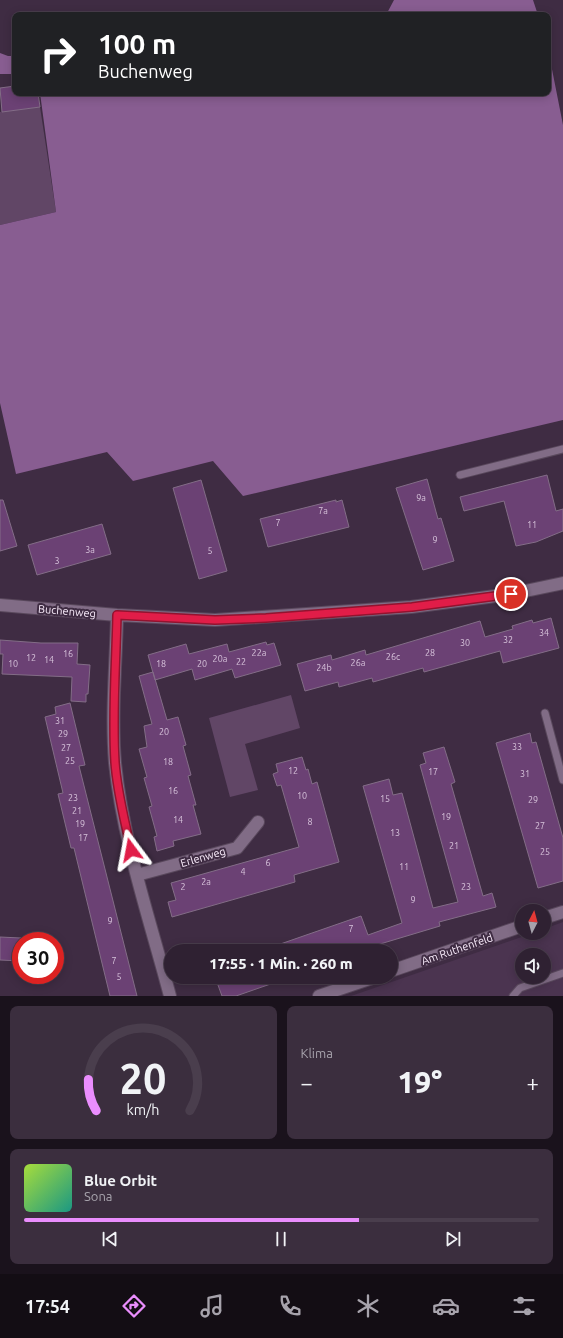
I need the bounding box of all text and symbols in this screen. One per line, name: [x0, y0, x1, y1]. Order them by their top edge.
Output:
icon: right: [32, 28, 84, 80]
text: 100 m: [98, 28, 176, 59]
text: Buchenweg: [98, 61, 193, 81]
house number: 9a: [416, 493, 426, 503]
house number: 7a: [318, 506, 328, 516]
house number: 7: [275, 518, 281, 528]
house number: 11: [527, 520, 537, 530]
house number: 9: [432, 535, 438, 545]
house number: 3a: [85, 545, 95, 555]
house number: 5: [207, 546, 213, 556]
house number: 3: [54, 556, 60, 566]
pin: [494, 577, 528, 611]
icon: arrive: [500, 583, 522, 605]
street label: Buchenweg: [38, 602, 96, 620]
house number: 34: [539, 628, 549, 638]
house number: 32: [503, 635, 513, 645]
house number: 30: [460, 638, 470, 648]
house number: 22a: [252, 648, 266, 658]
house number: 28: [425, 648, 435, 658]
house number: 16: [63, 649, 73, 659]
house number: 26c: [386, 652, 400, 662]
house number: 12: [26, 653, 36, 663]
house number: 20a: [213, 654, 227, 664]
house number: 14: [44, 655, 54, 665]
house number: 22: [236, 657, 246, 667]
house number: 26a: [351, 658, 365, 668]
house number: 10: [8, 659, 18, 669]
house number: 18: [156, 659, 166, 669]
house number: 20: [197, 659, 207, 669]
house number: 24b: [316, 663, 332, 673]
house number: 31: [55, 716, 65, 726]
house number: 20: [159, 727, 169, 737]
house number: 29: [58, 729, 68, 739]
house number: 33: [512, 742, 522, 752]
house number: 27: [61, 743, 71, 753]
house number: 25: [65, 756, 75, 766]
house number: 18: [163, 757, 173, 767]
house number: 12: [288, 766, 298, 776]
house number: 17: [428, 767, 438, 777]
house number: 31: [520, 769, 530, 779]
house number: 16: [168, 786, 178, 796]
house number: 10: [297, 791, 307, 801]
house number: 23: [68, 793, 78, 803]
house number: 15: [380, 794, 390, 804]
house number: 29: [528, 795, 538, 805]
house number: 21: [72, 806, 82, 816]
house number: 19: [441, 812, 451, 822]
house number: 14: [173, 815, 183, 825]
house number: 8: [307, 817, 313, 827]
house number: 19: [75, 819, 85, 829]
house number: 27: [535, 821, 545, 831]
house number: 13: [390, 828, 400, 838]
position arrow: [110, 829, 152, 871]
house number: 17: [78, 833, 88, 843]
house number: 21: [449, 841, 459, 851]
street label: Erlenweg: [179, 845, 227, 869]
house number: 25: [540, 847, 550, 857]
house number: 6: [265, 858, 271, 868]
house number: 11: [399, 862, 409, 872]
house number: 4: [240, 867, 246, 877]
house number: 2a: [201, 877, 211, 887]
house number: 2: [180, 882, 186, 892]
house number: 23: [461, 882, 471, 892]
house number: 9: [410, 895, 416, 905]
north arrow: [515, 904, 551, 940]
map controls: [515, 904, 551, 984]
house number: 9: [107, 916, 113, 926]
house number: 7: [348, 924, 354, 934]
street label: Am Ruthenfeld: [420, 931, 494, 967]
speed limit sign: 30: [12, 932, 64, 984]
button: sound: [515, 948, 551, 984]
text: 17:55 · 1 Min. · 260 m: [209, 955, 353, 972]
house number: 7: [111, 956, 117, 966]
house number: 5: [116, 972, 122, 982]
text: Klima: [301, 1046, 333, 1060]
text: 20: [120, 1054, 167, 1101]
text: 19°: [397, 1065, 442, 1099]
text: −: [301, 1070, 313, 1095]
text: +: [527, 1070, 539, 1095]
text: km/h: [127, 1101, 160, 1117]
text: Blue Orbit: [84, 1172, 157, 1189]
text: Sona: [84, 1189, 113, 1203]
icon: previous: [99, 1228, 121, 1250]
icon: pause: [270, 1228, 292, 1250]
icon: next: [442, 1228, 464, 1250]
icon: directions: [120, 1292, 148, 1320]
icon: music: [198, 1292, 226, 1320]
icon: phone: [276, 1292, 304, 1320]
icon: climate: [354, 1292, 382, 1320]
icon: car: [432, 1292, 460, 1320]
icon: filters: [510, 1292, 538, 1320]
text: 17:54: [25, 1296, 70, 1316]

